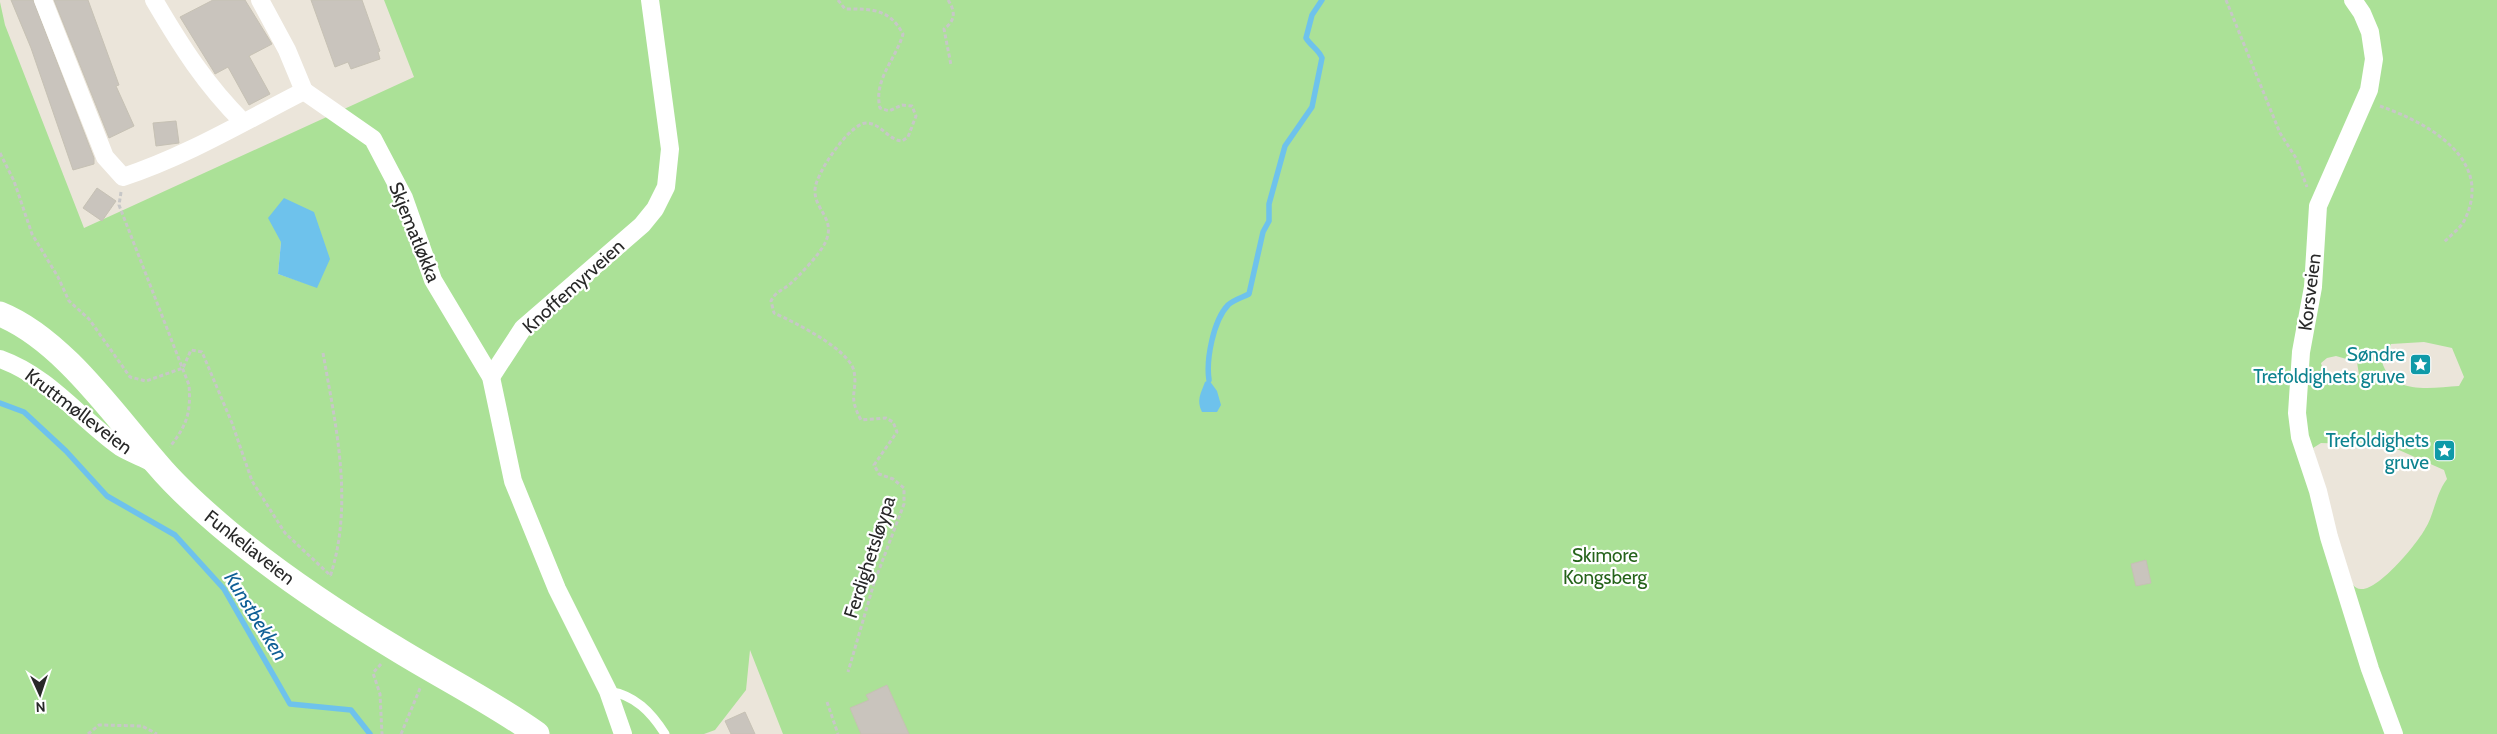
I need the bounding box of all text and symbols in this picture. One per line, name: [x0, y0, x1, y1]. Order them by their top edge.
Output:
street label: Skjematløkka: [384, 179, 445, 286]
street label: Knoffemyrveien: [518, 235, 629, 338]
street label: Korsveien: [2293, 252, 2326, 332]
place label: Søndre Trefoldighets gruve: [2253, 343, 2405, 388]
place icon: Søndre Trefoldighets gruve: [2409, 353, 2433, 377]
street label: Kruttmølleveien: [20, 364, 137, 459]
place label: Trefoldighets gruve: [2326, 429, 2429, 474]
place icon: Trefoldighets gruve: [2433, 439, 2457, 463]
street label: Ferdighetsløypa: [839, 493, 900, 621]
street label: Funkeliaveien: [200, 505, 299, 590]
park label: Skimore Kongsberg: [1563, 544, 1648, 589]
water label: Kunstbekken: [219, 567, 293, 665]
north arrow: [15, 669, 65, 719]
text: N: [35, 698, 46, 716]

